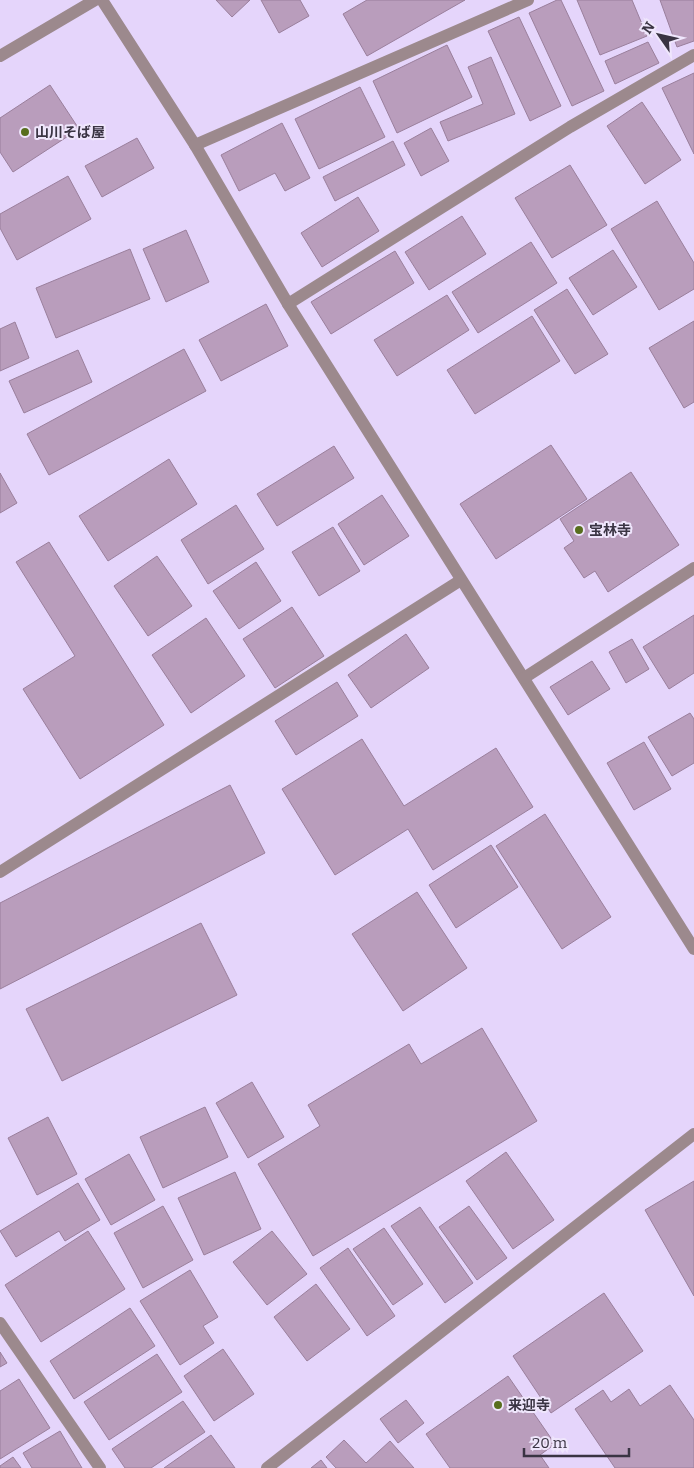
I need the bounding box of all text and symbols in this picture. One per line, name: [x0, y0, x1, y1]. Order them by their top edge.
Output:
north arrow: [634, 10, 684, 60]
text: N: [639, 19, 659, 37]
place label: 山川そば屋: [35, 124, 105, 141]
marker: 山川そば屋: [19, 126, 31, 138]
place label: 宝林寺: [589, 522, 631, 539]
marker: 宝林寺: [573, 524, 585, 536]
place label: 来迎寺: [508, 1397, 550, 1414]
marker: 来迎寺: [492, 1399, 504, 1411]
scale bar: [524, 1426, 629, 1458]
text: 20 m: [532, 1434, 568, 1452]

